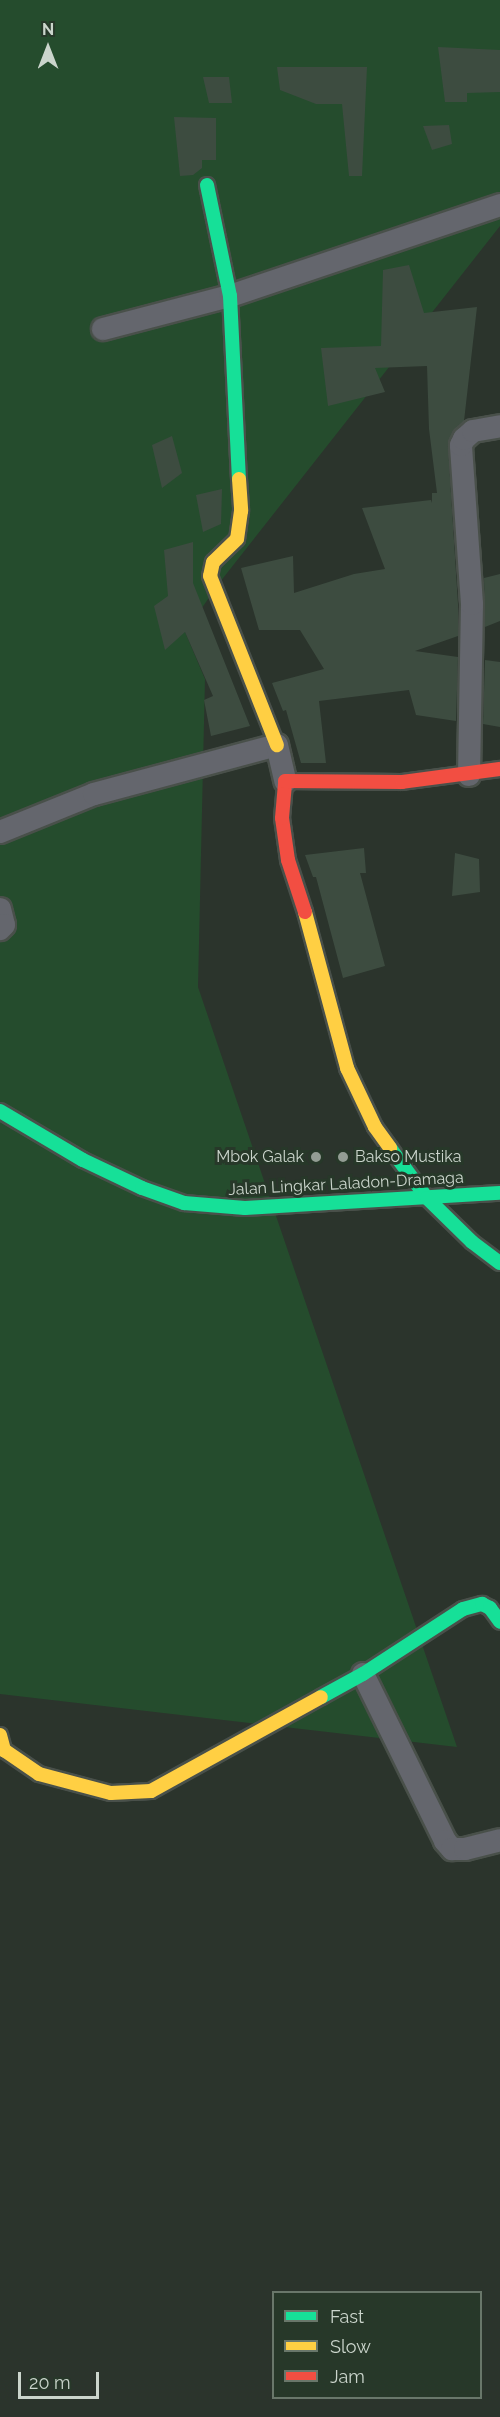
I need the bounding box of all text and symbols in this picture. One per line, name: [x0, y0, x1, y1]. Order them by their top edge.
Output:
north arrow: [18, 18, 78, 78]
text: N: [42, 20, 54, 39]
place label: Mbok Galak: [216, 1147, 304, 1167]
place label: Bakso Mustika: [355, 1147, 461, 1167]
marker: Mbok Galak: [309, 1150, 323, 1164]
marker: Bakso Mustika: [336, 1150, 350, 1164]
street label: Jalan Lingkar Laladon-Dramaga: [228, 1168, 464, 1200]
legend: [272, 2291, 482, 2399]
text: Fast: [330, 2306, 364, 2327]
text: Slow: [330, 2336, 371, 2357]
scale bar: [21, 2360, 102, 2398]
text: Jam: [330, 2366, 365, 2387]
text: 20 m: [29, 2372, 71, 2393]

